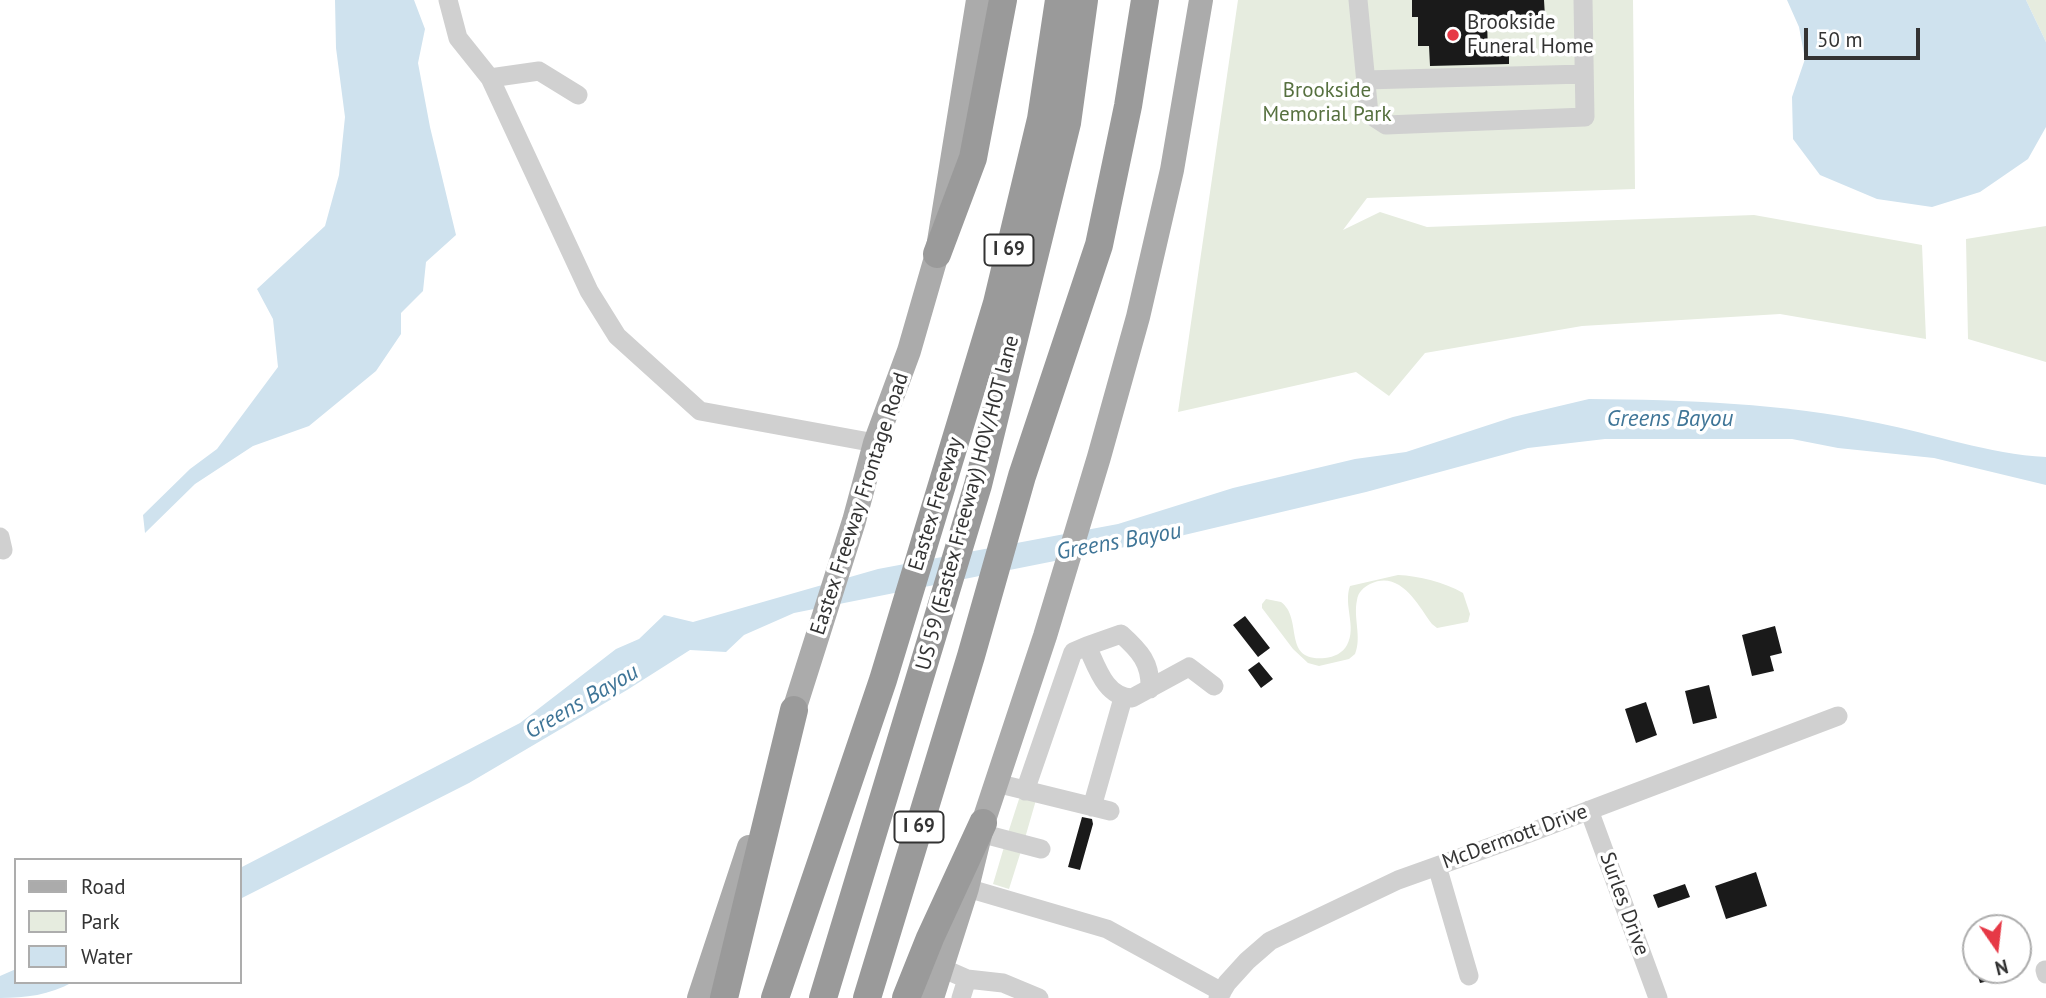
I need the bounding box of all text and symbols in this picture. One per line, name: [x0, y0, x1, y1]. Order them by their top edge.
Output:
place label: Brookside Funeral Home: [1467, 10, 1594, 60]
scale bar: [1808, 14, 1924, 58]
text: 50 m: [1817, 26, 1863, 53]
marker: Brookside Funeral Home: [1445, 27, 1461, 43]
park label: Brookside Memorial Park: [1262, 78, 1392, 128]
road number: I 69: [984, 234, 1034, 266]
street label: US 59 (Eastex Freeway) HOV/HOT lane: [911, 333, 1025, 673]
street label: Eastex Freeway Frontage Road: [806, 370, 914, 638]
water label: Greens Bayou: [1607, 405, 1733, 433]
street label: Eastex Freeway: [904, 434, 968, 574]
water label: Greens Bayou: [1054, 517, 1184, 567]
water label: Greens Bayou: [520, 658, 644, 746]
street label: McDermott Drive: [1439, 799, 1591, 875]
road number: I 69: [894, 812, 944, 842]
street label: Surles Drive: [1594, 849, 1654, 959]
legend: [14, 858, 242, 984]
text: Road: [81, 873, 125, 900]
text: Park: [81, 908, 120, 935]
north arrow: [1962, 914, 2032, 984]
text: Water: [81, 943, 133, 970]
text: N: [1993, 954, 2011, 981]

